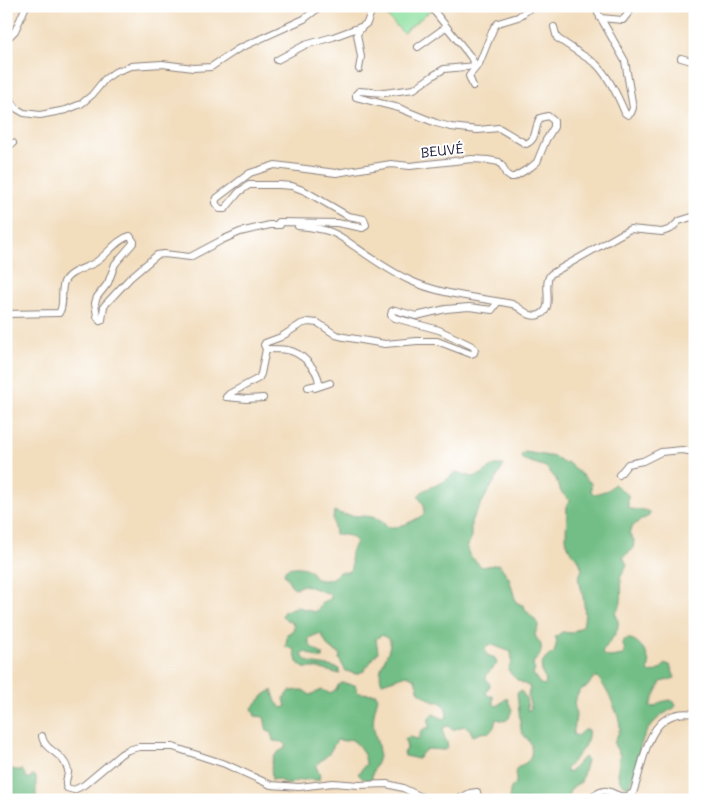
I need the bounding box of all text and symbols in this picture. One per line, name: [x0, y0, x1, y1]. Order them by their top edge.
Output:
street label: BEUVÉ: [420, 138, 464, 162]

